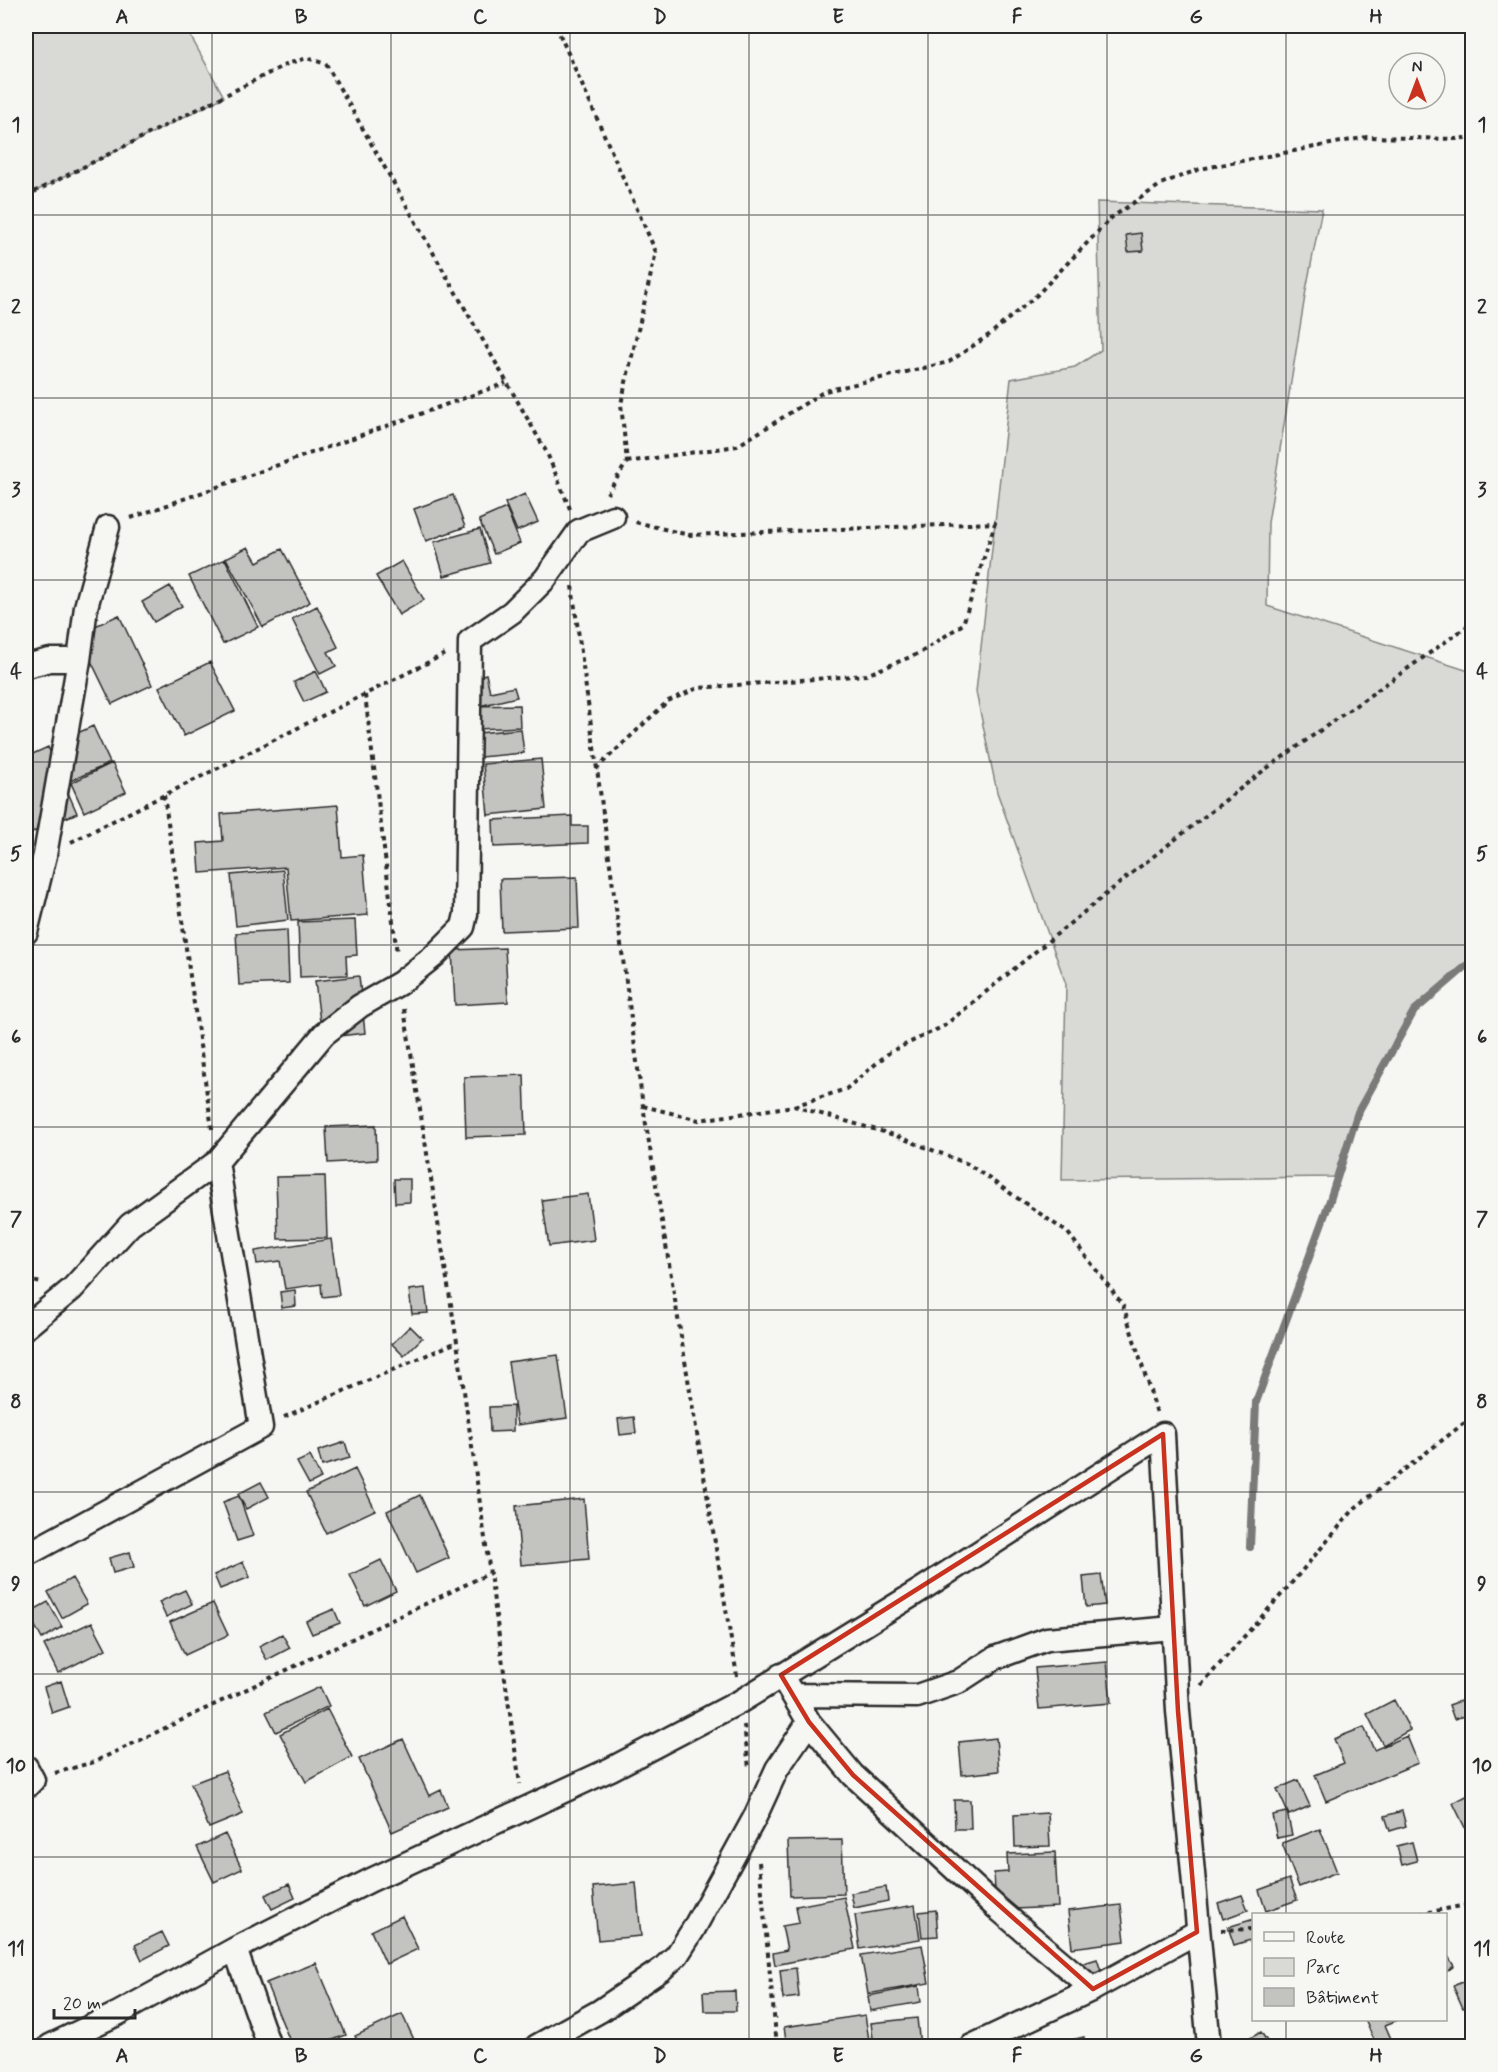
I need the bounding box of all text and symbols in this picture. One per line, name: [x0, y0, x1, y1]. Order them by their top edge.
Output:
text: A: [115, 4, 129, 31]
text: B: [295, 4, 308, 31]
text: C: [473, 4, 488, 31]
text: D: [653, 4, 667, 31]
text: E: [832, 4, 844, 31]
text: F: [1012, 4, 1023, 31]
text: G: [1189, 4, 1203, 31]
text: H: [1369, 4, 1383, 31]
north arrow: [1387, 51, 1447, 111]
text: N: [1412, 57, 1422, 78]
text: 1: [12, 112, 20, 139]
text: 1: [1478, 112, 1486, 139]
text: 2: [11, 294, 21, 321]
text: 2: [1477, 294, 1487, 321]
text: 3: [11, 477, 21, 504]
text: 3: [1477, 477, 1487, 504]
text: 4: [10, 659, 22, 686]
text: 4: [1476, 659, 1488, 686]
text: 5: [10, 841, 22, 868]
text: 5: [1476, 841, 1488, 868]
text: 6: [11, 1024, 21, 1051]
text: 6: [1477, 1024, 1487, 1051]
text: 7: [10, 1206, 22, 1233]
text: 7: [1476, 1206, 1488, 1233]
text: 8: [10, 1389, 22, 1416]
text: 8: [1476, 1389, 1488, 1416]
text: 9: [11, 1571, 21, 1598]
text: 9: [1477, 1571, 1487, 1598]
text: 10: [6, 1753, 26, 1780]
text: 10: [1472, 1753, 1492, 1780]
legend: [1252, 1913, 1447, 2021]
text: Route: [1306, 1926, 1345, 1950]
text: 11: [7, 1936, 25, 1963]
text: 11: [1473, 1936, 1491, 1963]
text: Parc: [1306, 1956, 1340, 1980]
scale bar: [54, 1982, 135, 2020]
text: Bâtiment: [1306, 1986, 1379, 2010]
text: 20 m: [63, 1992, 101, 2016]
text: A: [115, 2043, 129, 2070]
text: B: [295, 2043, 308, 2070]
text: C: [473, 2043, 488, 2070]
text: D: [653, 2043, 667, 2070]
text: E: [832, 2043, 844, 2070]
text: F: [1012, 2043, 1023, 2070]
text: G: [1189, 2043, 1203, 2070]
text: H: [1369, 2043, 1383, 2070]

